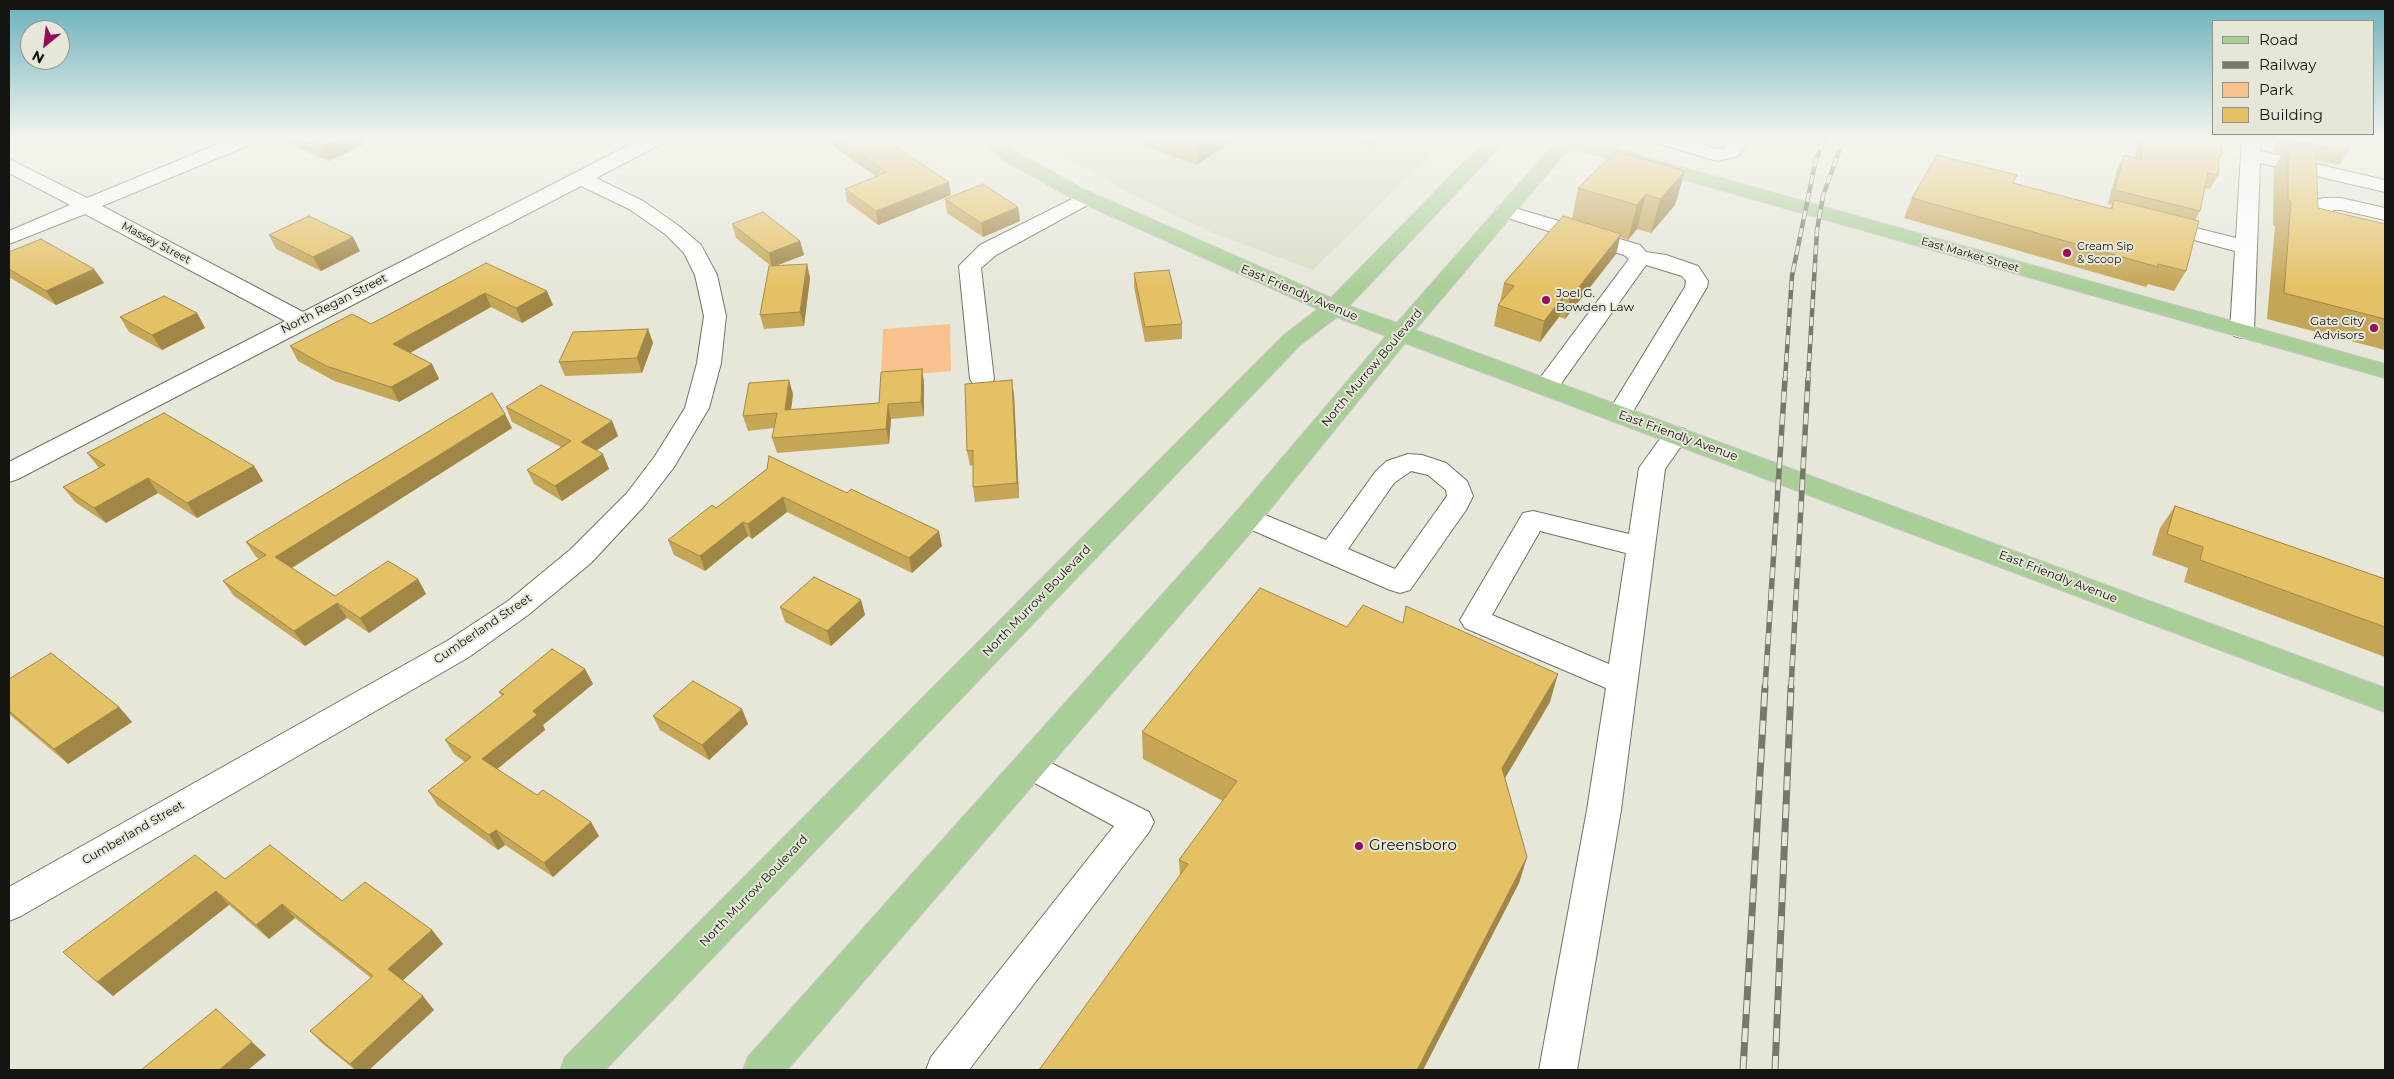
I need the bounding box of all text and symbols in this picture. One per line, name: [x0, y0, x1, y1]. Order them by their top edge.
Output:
north arrow: [20, 20, 70, 70]
legend: [2212, 20, 2374, 135]
text: Road: [2259, 30, 2298, 49]
text: N: [29, 47, 48, 68]
text: Railway: [2259, 55, 2316, 74]
text: Park: [2259, 80, 2293, 99]
text: Building: [2259, 105, 2323, 124]
street label: Massey Street: [119, 219, 193, 267]
street label: East Market Street: [1919, 235, 2021, 275]
place label: Cream Sip & Scoop: [2077, 240, 2134, 266]
marker: Cream Sip & Scoop: [2061, 247, 2073, 259]
street label: East Friendly Avenue: [1238, 262, 1360, 324]
street label: North Regan Street: [279, 271, 389, 337]
place label: Joel G. Bowden Law: [1556, 286, 1634, 314]
marker: Joel G. Bowden Law: [1540, 294, 1552, 306]
street label: North Murrow Boulevard: [1318, 306, 1426, 430]
place label: Gate City Advisors: [2310, 314, 2364, 342]
marker: Gate City Advisors: [2368, 322, 2380, 334]
street label: East Friendly Avenue: [1616, 408, 1740, 464]
street label: North Murrow Boulevard: [980, 542, 1094, 660]
street label: East Friendly Avenue: [1997, 548, 2119, 606]
street label: Cumberland Street: [431, 591, 535, 667]
street label: Cumberland Street: [80, 798, 186, 868]
street label: North Murrow Boulevard: [697, 832, 811, 950]
place label: Greensboro: [1369, 837, 1457, 855]
marker: Greensboro: [1353, 840, 1365, 852]

